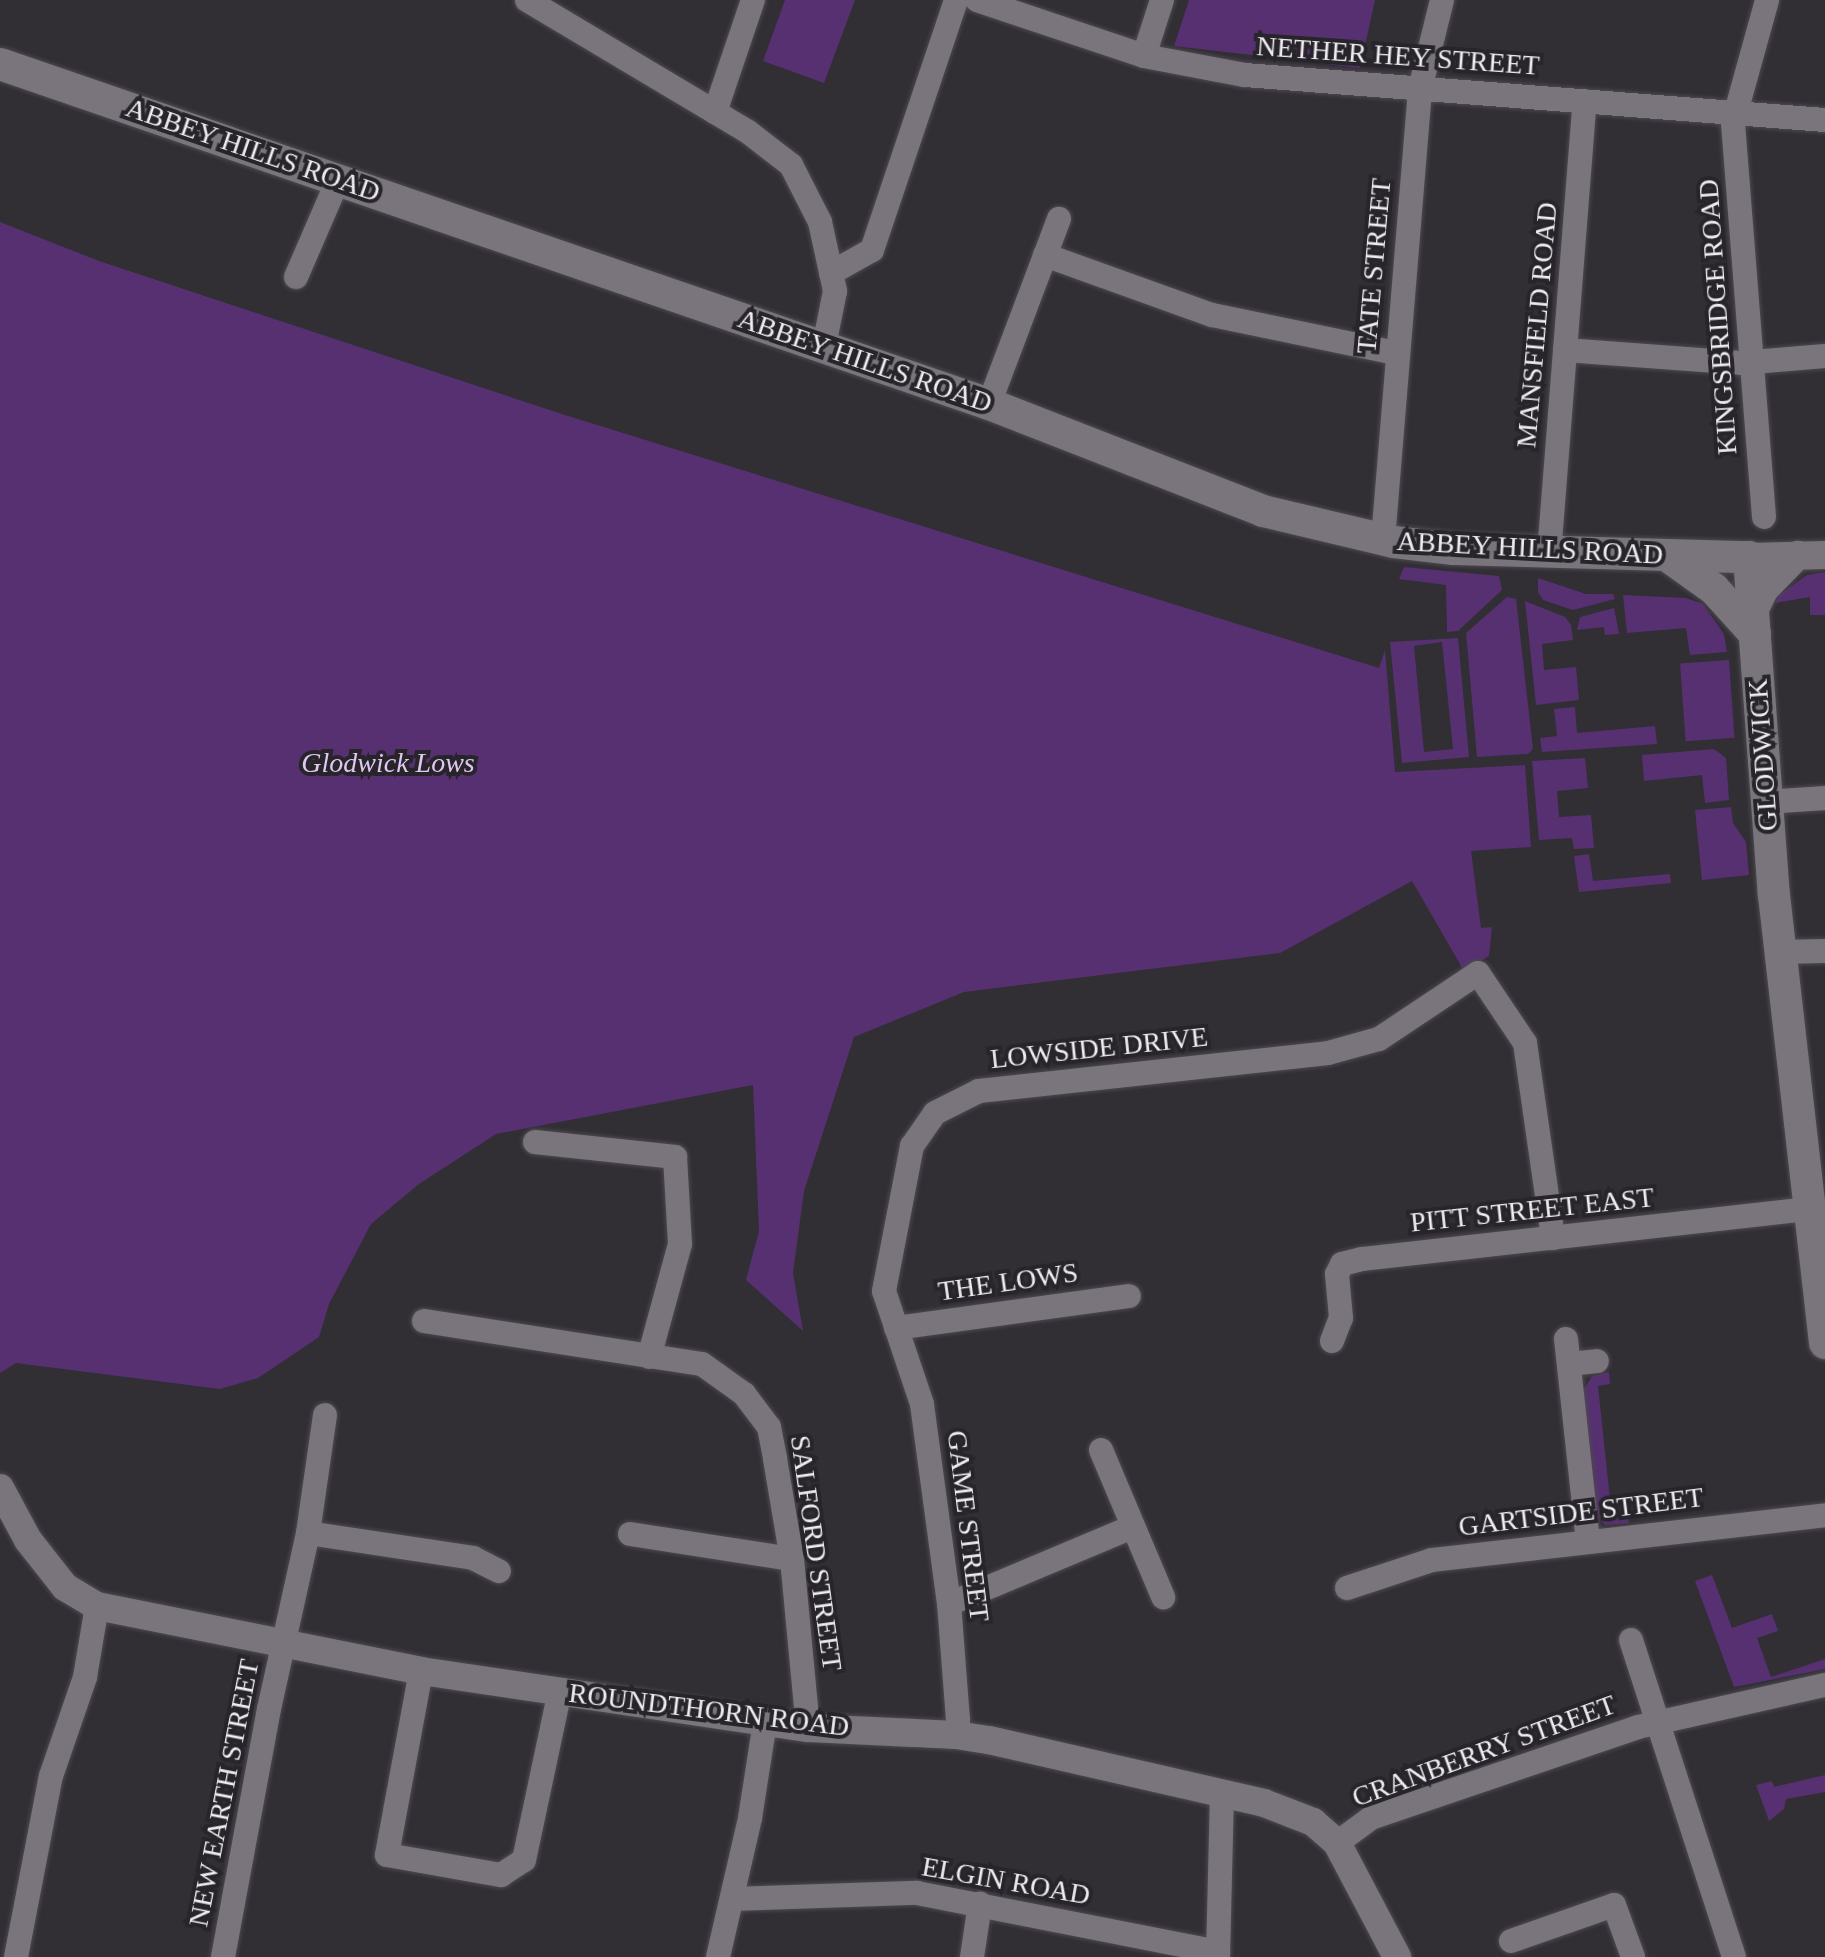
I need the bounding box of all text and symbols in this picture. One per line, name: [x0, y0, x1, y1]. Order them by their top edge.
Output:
street label: NETHER HEY STREET: [1255, 29, 1541, 83]
street label: ABBEY HILLS ROAD: [121, 91, 385, 209]
street label: TATE STREET: [1350, 177, 1398, 355]
street label: KINGSBRIDGE ROAD: [1692, 178, 1744, 456]
street label: MANSFIELD ROAD: [1510, 201, 1564, 449]
street label: ABBEY HILLS ROAD: [733, 302, 997, 420]
street label: ABBEY HILLS ROAD: [1396, 524, 1664, 572]
street label: GLODWICK: [1741, 678, 1785, 832]
park label: Glodwick Lows: [301, 746, 475, 780]
street label: LOWSIDE DRIVE: [989, 1020, 1209, 1076]
street label: PITT STREET EAST: [1408, 1180, 1656, 1240]
street label: THE LOWS: [936, 1256, 1080, 1308]
street label: GAME STREET: [940, 1429, 996, 1623]
street label: SALFORD STREET: [783, 1433, 849, 1673]
street label: GARTSIDE STREET: [1457, 1480, 1705, 1544]
street label: NEW EARTH STREET: [182, 1656, 266, 1930]
street label: ROUNDTHORN ROAD: [567, 1676, 851, 1744]
street label: CRANBERRY STREET: [1347, 1687, 1621, 1815]
street label: ELGIN ROAD: [919, 1850, 1093, 1912]

